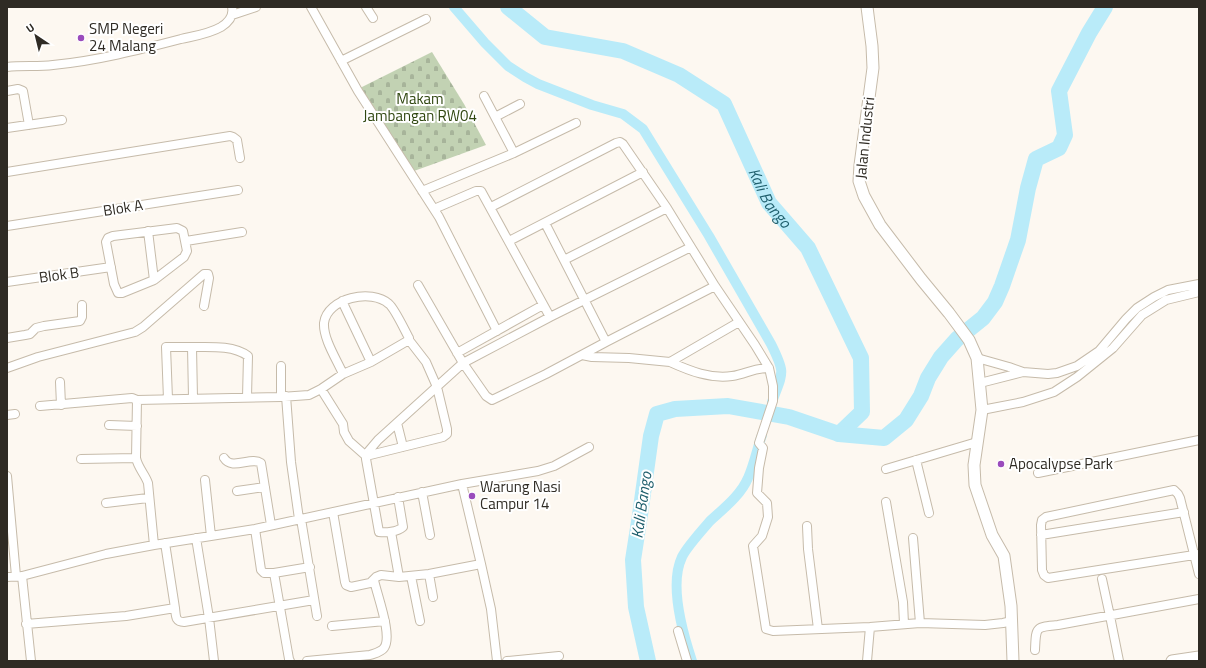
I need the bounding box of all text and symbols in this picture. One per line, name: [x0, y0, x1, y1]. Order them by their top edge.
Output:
north arrow: [16, 16, 56, 56]
place label: SMP Negeri 24 Malang: [89, 17, 163, 57]
text: U: [23, 19, 38, 36]
marker: SMP Negeri 24 Malang: [76, 33, 86, 43]
park label: Makam Jambangan RW04: [363, 87, 477, 127]
street label: Jalan Industri: [849, 96, 880, 180]
water label: Kali Bango: [743, 164, 798, 234]
street label: Blok A: [101, 193, 145, 222]
street label: Blok B: [37, 260, 81, 289]
place label: Apocalypse Park: [1009, 452, 1113, 475]
marker: Apocalypse Park: [996, 459, 1006, 469]
water label: Kali Bango: [624, 469, 658, 540]
place label: Warung Nasi Campur 14: [480, 475, 561, 515]
marker: Warung Nasi Campur 14: [467, 491, 477, 501]

